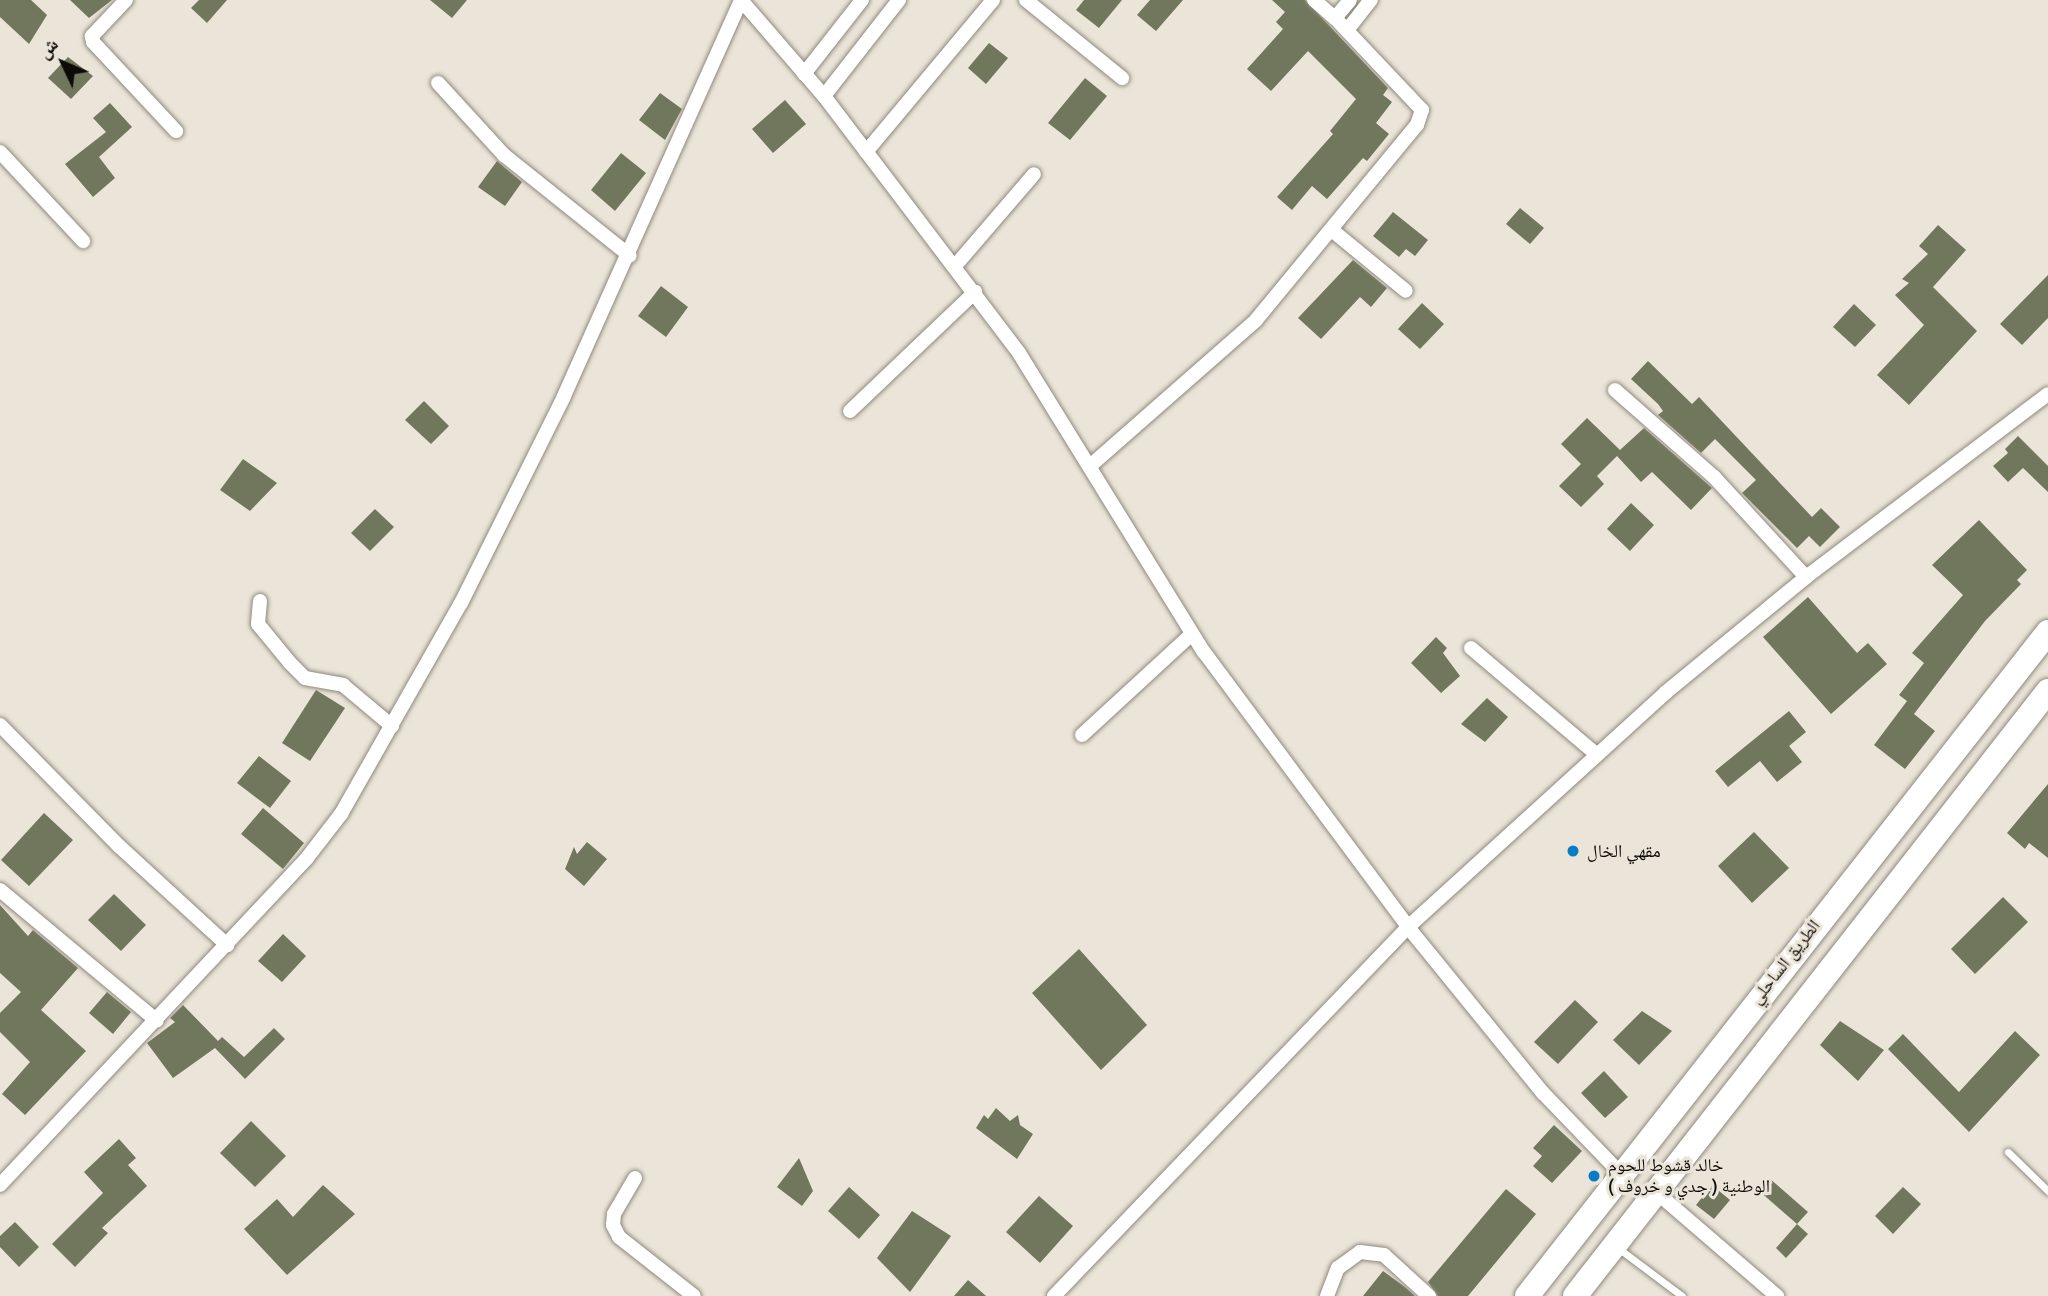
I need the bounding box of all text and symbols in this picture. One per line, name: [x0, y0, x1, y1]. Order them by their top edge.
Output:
north arrow: [28, 28, 98, 98]
text: ش: [32, 33, 64, 64]
place label: مقهي الخال: [1587, 840, 1661, 862]
marker: مقهي الخال: [1565, 843, 1581, 859]
street label: الطريق الساحلي: [1745, 915, 1825, 1009]
place label: خالد قشوط للحوم الوطنية ( جدي و خروف ): [1608, 1155, 1770, 1198]
marker: خالد قشوط للحوم الوطنية ( جدي و خروف ): [1586, 1168, 1602, 1184]

